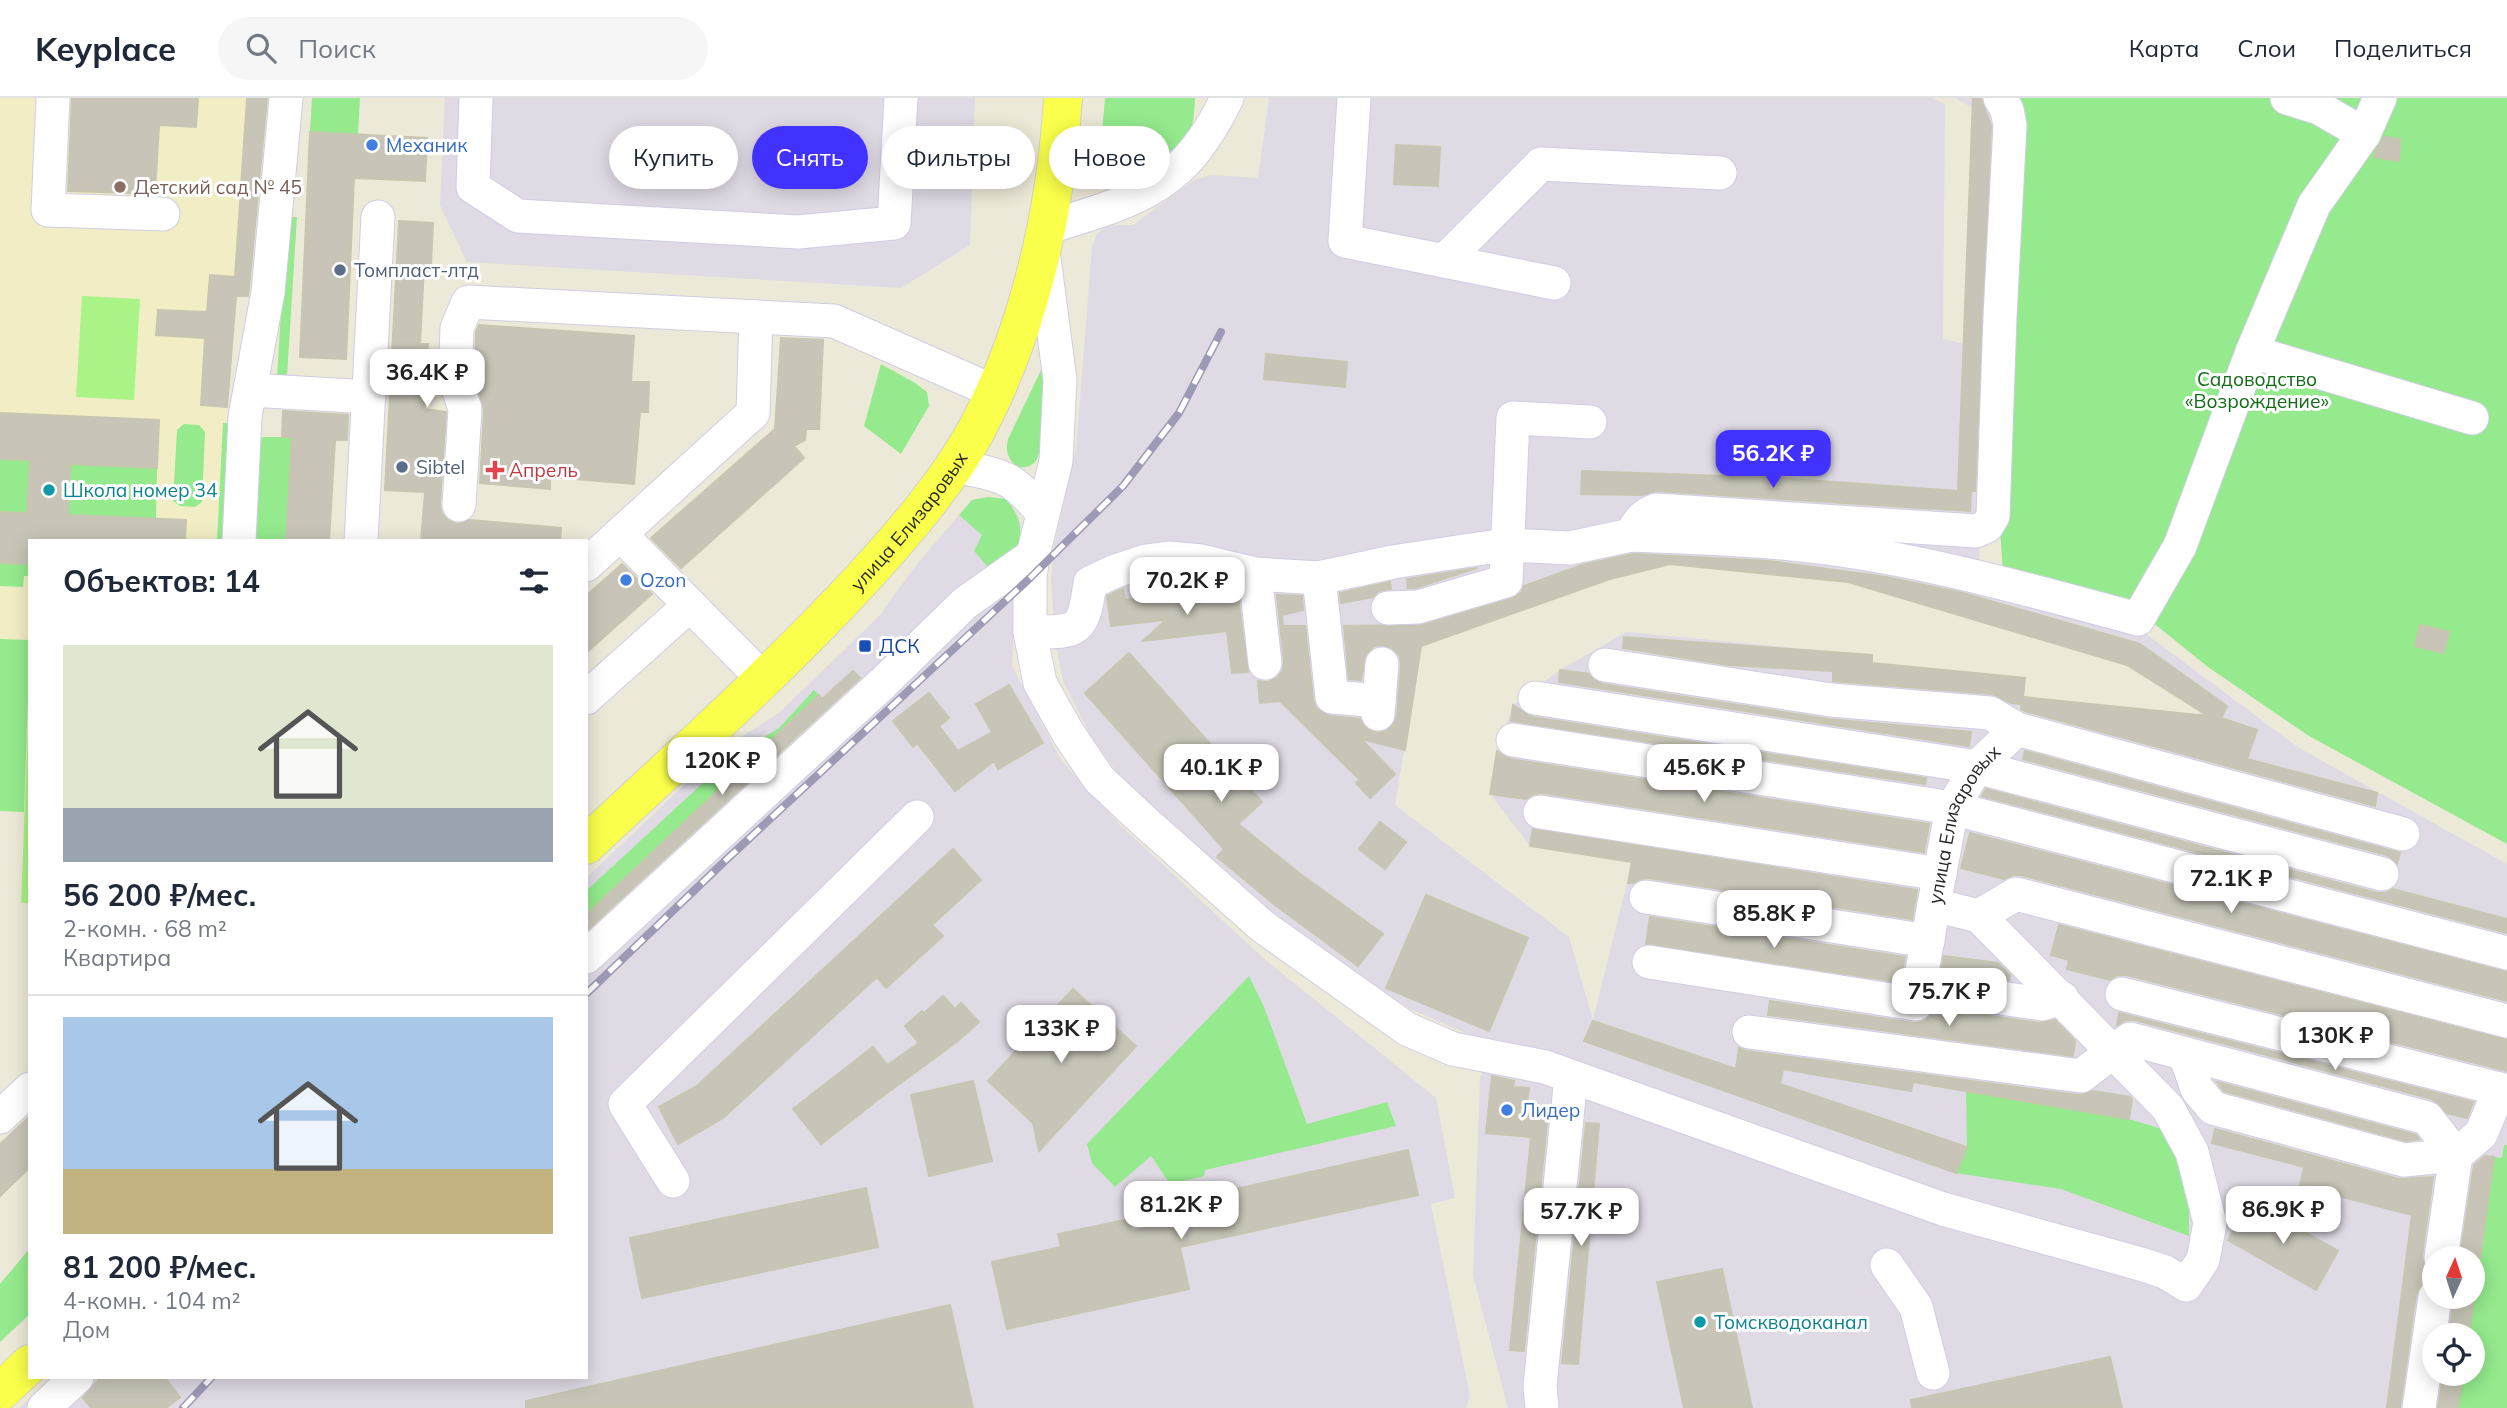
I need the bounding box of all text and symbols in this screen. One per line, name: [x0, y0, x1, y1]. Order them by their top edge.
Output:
search box: [218, 17, 708, 80]
text: Keyplace: [35, 28, 176, 69]
icon: search: [242, 29, 280, 67]
text: Поиск: [298, 32, 376, 65]
text: Карта: [2129, 33, 2199, 63]
text: Слои: [2237, 33, 2296, 63]
text: Поделиться: [2334, 33, 2472, 63]
chip: Купить: [609, 126, 738, 189]
chip: Снять: [752, 126, 868, 189]
chip: Фильтры: [882, 126, 1035, 189]
chip: Новое: [1049, 126, 1170, 189]
place label: Механик: [386, 133, 468, 157]
marker: Механик: [364, 137, 380, 153]
place label: Детский сад № 45: [134, 175, 302, 199]
marker: Детский сад № 45: [112, 179, 128, 195]
place label: Томпласт-лтд: [354, 258, 479, 282]
marker: Томпласт-лтд: [332, 262, 348, 278]
pin: 36.4K ₽: [362, 350, 492, 409]
text: 36.4K ₽: [386, 357, 468, 386]
park label: Садоводство «Возрождение»: [2185, 367, 2329, 413]
pin: 56.2K ₽: [1708, 430, 1838, 490]
text: 56.2K ₽: [1732, 438, 1814, 467]
street label: улица Елизаровых: [845, 446, 973, 596]
place label: Sibtel: [416, 455, 465, 479]
place label: Апрель: [509, 458, 578, 482]
marker: Sibtel: [394, 459, 410, 475]
marker: Апрель: [487, 462, 503, 478]
place label: Школа номер 34: [63, 478, 217, 502]
marker: Школа номер 34: [41, 482, 57, 498]
pin: 70.2K ₽: [1122, 558, 1252, 617]
text: Объектов: 14: [63, 562, 260, 600]
icon: filters: [515, 562, 553, 600]
text: 70.2K ₽: [1146, 565, 1228, 594]
place label: Ozon: [640, 568, 686, 592]
marker: Ozon: [618, 572, 634, 588]
place label: ДСК: [879, 634, 920, 658]
marker: ДСК: [857, 638, 873, 654]
icon: home: [245, 691, 371, 817]
pin: 120K ₽: [665, 738, 779, 797]
street label: улица Елизаровых: [1922, 739, 2006, 906]
pin: 40.1K ₽: [1156, 744, 1286, 804]
pin: 45.6K ₽: [1639, 744, 1769, 804]
text: 120K ₽: [684, 745, 760, 774]
text: 40.1K ₽: [1180, 752, 1262, 781]
text: 45.6K ₽: [1663, 752, 1745, 781]
pin: 72.1K ₽: [2166, 856, 2296, 915]
text: 72.1K ₽: [2190, 863, 2272, 892]
text: 56 200 ₽/мес.: [63, 876, 256, 914]
pin: 85.8K ₽: [1709, 890, 1839, 950]
text: 85.8K ₽: [1733, 898, 1815, 927]
text: 2-комн. · 68 m²: [63, 914, 227, 943]
text: Квартира: [63, 943, 171, 972]
pin: 75.7K ₽: [1884, 968, 2014, 1028]
text: 75.7K ₽: [1908, 976, 1990, 1005]
pin: 133K ₽: [1004, 1006, 1118, 1065]
pin: 130K ₽: [2278, 1012, 2392, 1072]
text: 133K ₽: [1023, 1013, 1099, 1042]
text: 130K ₽: [2297, 1020, 2373, 1049]
icon: home: [245, 1063, 371, 1189]
place label: Лидер: [1521, 1098, 1580, 1122]
marker: Лидер: [1499, 1102, 1515, 1118]
pin: 81.2K ₽: [1116, 1182, 1246, 1241]
pin: 86.9K ₽: [2218, 1186, 2348, 1246]
pin: 57.7K ₽: [1516, 1188, 1646, 1248]
text: 81.2K ₽: [1140, 1189, 1222, 1218]
text: 86.9K ₽: [2242, 1194, 2324, 1223]
text: 57.7K ₽: [1540, 1196, 1622, 1225]
north arrow: [2422, 1246, 2485, 1309]
map controls: [2422, 1246, 2485, 1386]
text: 81 200 ₽/мес.: [63, 1248, 256, 1286]
text: 4-комн. · 104 m²: [63, 1286, 241, 1315]
place label: Томскводоканал: [1714, 1310, 1868, 1334]
marker: Томскводоканал: [1692, 1314, 1708, 1330]
text: Дом: [63, 1315, 110, 1344]
button: locate: [2422, 1323, 2485, 1386]

